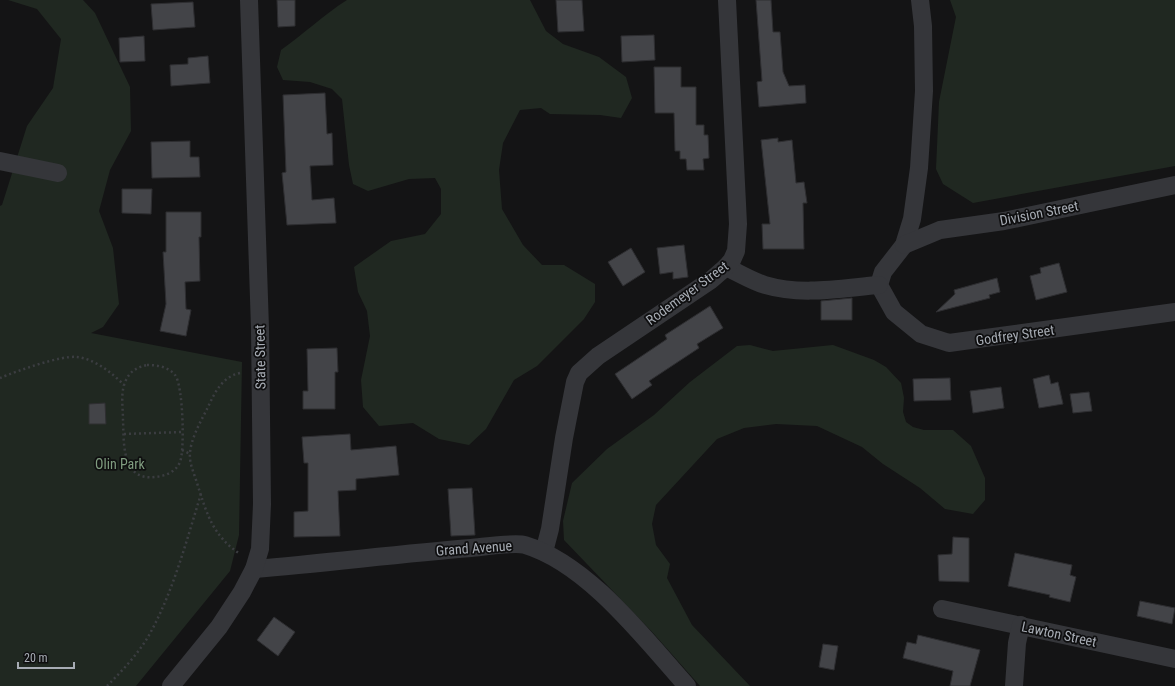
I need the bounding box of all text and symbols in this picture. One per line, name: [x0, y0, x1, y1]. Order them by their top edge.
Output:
street label: Division Street: [998, 198, 1080, 228]
street label: Rodemeyer Street: [643, 258, 731, 328]
street label: Godfrey Street: [975, 322, 1055, 348]
street label: State Street: [251, 324, 269, 390]
park label: Olin Park: [95, 456, 146, 472]
street label: Grand Avenue: [435, 537, 513, 559]
street label: Lawton Street: [1020, 618, 1098, 650]
scale bar: [18, 644, 74, 670]
text: 20 m: [24, 651, 48, 665]

